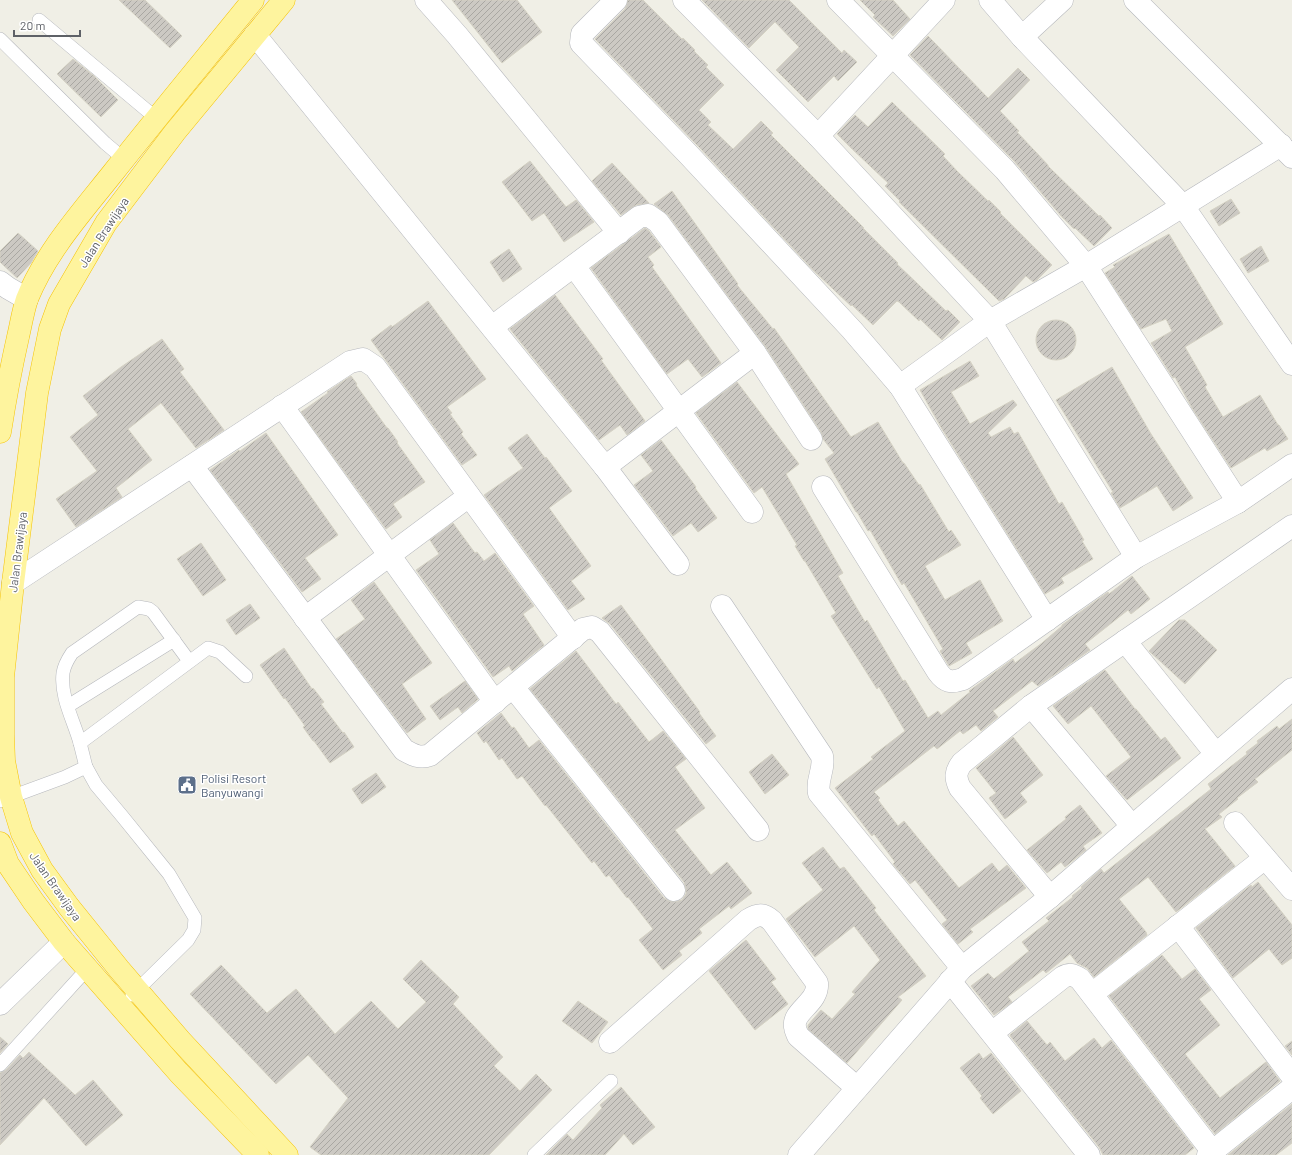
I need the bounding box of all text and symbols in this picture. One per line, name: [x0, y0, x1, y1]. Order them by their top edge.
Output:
scale bar: [14, 12, 80, 38]
text: 20 m: [20, 18, 46, 32]
street label: Jalan Brawijaya: [75, 194, 131, 270]
street label: Jalan Brawijaya: [5, 511, 29, 593]
place label: Polisi Resort Banyuwangi: [201, 771, 266, 799]
public building icon: Polisi Resort Banyuwangi: [176, 774, 198, 796]
street label: Jalan Brawijaya: [27, 849, 85, 923]

